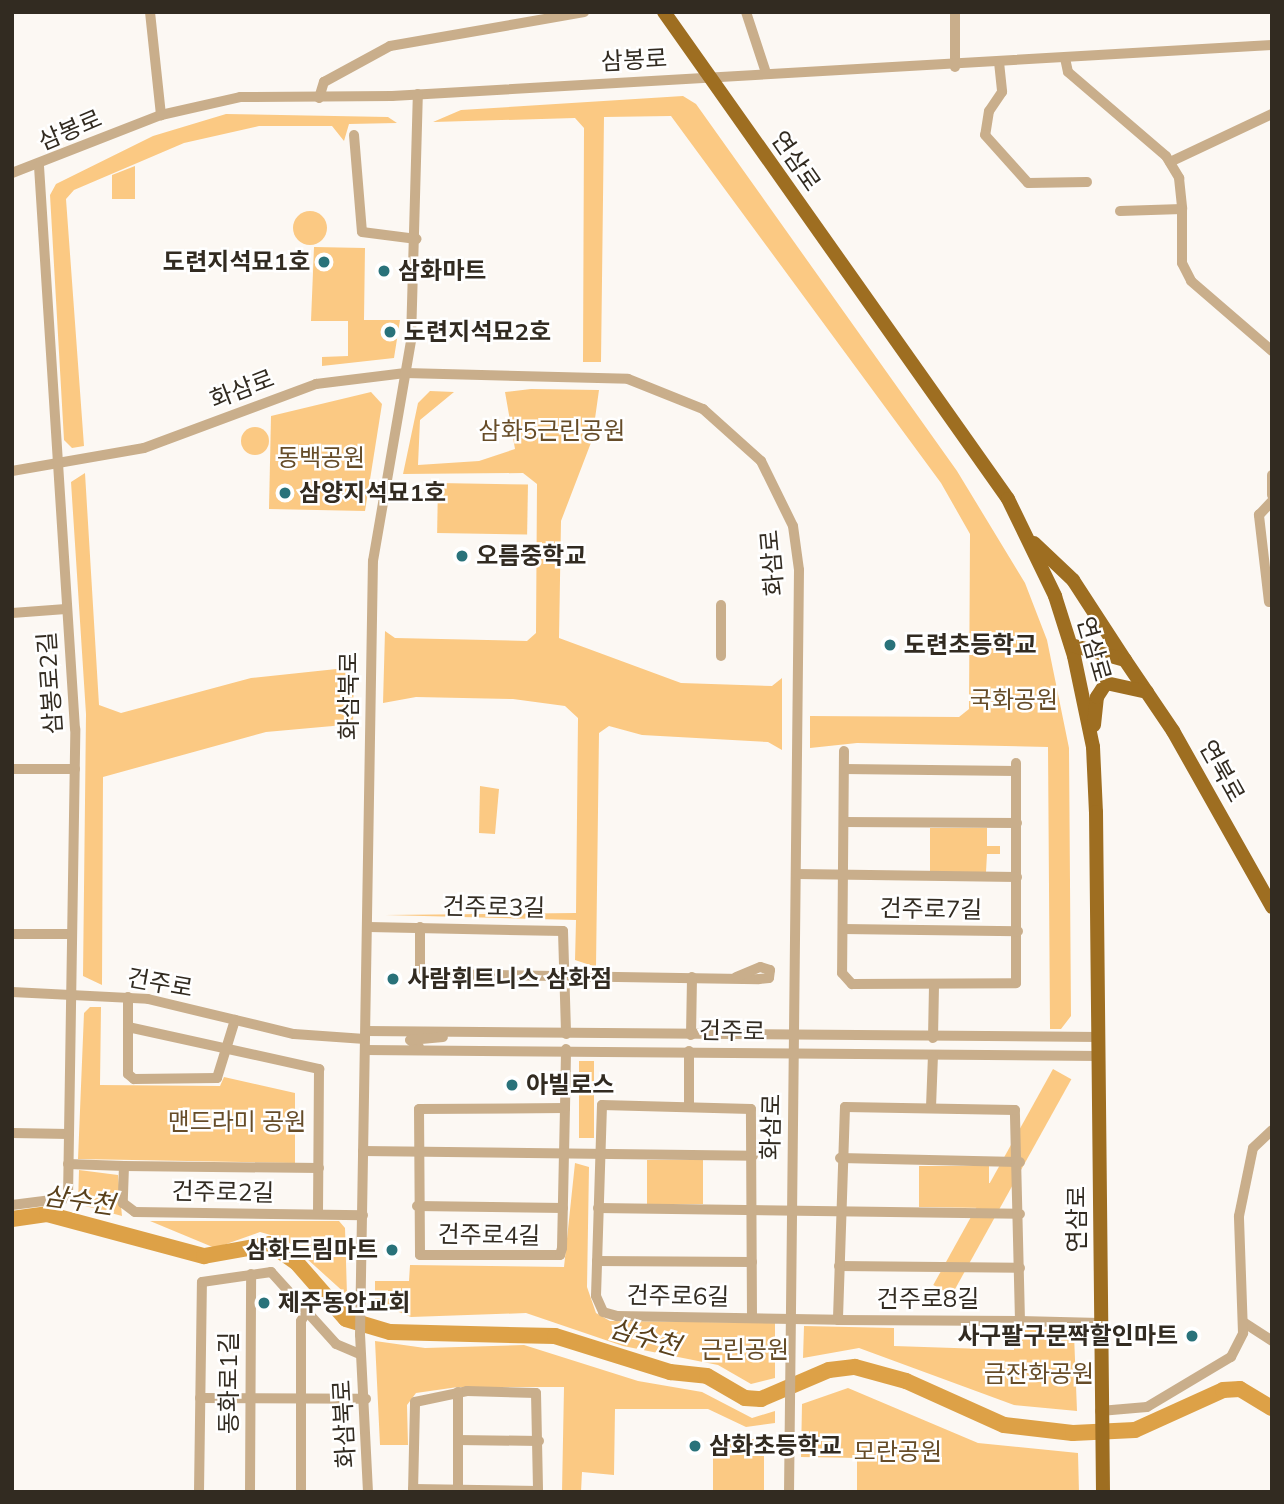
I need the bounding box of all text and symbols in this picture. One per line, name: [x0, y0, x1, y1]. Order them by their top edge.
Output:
street label: 삼봉로: [600, 44, 668, 76]
street label: 삼봉로: [34, 104, 106, 156]
street label: 연삼로: [765, 126, 827, 196]
place label: 도련지석묘1호: [163, 248, 310, 276]
marker: 도련지석묘1호: [316, 254, 332, 270]
place label: 삼화마트: [398, 257, 486, 285]
marker: 삼화마트: [376, 263, 392, 279]
place label: 도련지석묘2호: [404, 318, 551, 346]
marker: 도련지석묘2호: [382, 324, 398, 340]
street label: 화삼로: [206, 364, 278, 414]
park label: 삼화5근린공원: [479, 417, 625, 445]
park label: 동백공원: [277, 444, 365, 472]
place label: 삼양지석묘1호: [299, 479, 446, 507]
marker: 삼양지석묘1호: [277, 485, 293, 501]
street label: 화삼로: [755, 529, 789, 597]
place label: 오름중학교: [476, 542, 586, 570]
marker: 오름중학교: [454, 548, 470, 564]
street label: 연삼로: [1071, 613, 1117, 685]
street label: 삼봉로2길: [32, 631, 68, 735]
place label: 도련초등학교: [904, 631, 1036, 659]
marker: 도련초등학교: [882, 637, 898, 653]
street label: 화삼북로: [335, 652, 363, 740]
park label: 국화공원: [970, 686, 1058, 714]
street label: 연북로: [1193, 735, 1251, 807]
street label: 건주로3길: [442, 892, 546, 922]
street label: 건주로7길: [879, 894, 983, 924]
street label: 건주로: [125, 963, 195, 1003]
place label: 사람휘트니스 삼화점: [407, 965, 612, 993]
marker: 사람휘트니스 삼화점: [385, 971, 401, 987]
street label: 건주로: [699, 1016, 765, 1046]
place label: 아빌로스: [526, 1071, 614, 1099]
marker: 아빌로스: [504, 1077, 520, 1093]
street label: 화삼로: [756, 1094, 786, 1160]
park label: 맨드라미 공원: [168, 1108, 306, 1136]
street label: 건주로2길: [171, 1177, 275, 1207]
water label: 삼수천: [41, 1180, 117, 1220]
street label: 연삼로: [1063, 1186, 1091, 1252]
street label: 건주로4길: [437, 1220, 541, 1250]
place label: 삼화드림마트: [246, 1236, 378, 1264]
marker: 삼화드림마트: [384, 1242, 400, 1258]
street label: 건주로6길: [626, 1281, 730, 1311]
street label: 건주로8길: [877, 1285, 979, 1313]
place label: 제주동안교회: [278, 1289, 410, 1317]
marker: 제주동안교회: [256, 1295, 272, 1311]
water label: 삼수천: [606, 1312, 684, 1362]
place label: 사구팔구문짝할인마트: [957, 1322, 1178, 1350]
marker: 사구팔구문짝할인마트: [1184, 1328, 1200, 1344]
street label: 동화로1길: [215, 1332, 243, 1434]
park label: 근린공원: [701, 1336, 789, 1364]
park label: 금잔화공원: [984, 1360, 1094, 1388]
street label: 화삼북로: [327, 1379, 361, 1469]
place label: 삼화초등학교: [709, 1432, 841, 1460]
marker: 삼화초등학교: [687, 1438, 703, 1454]
park label: 모란공원: [854, 1438, 942, 1466]

